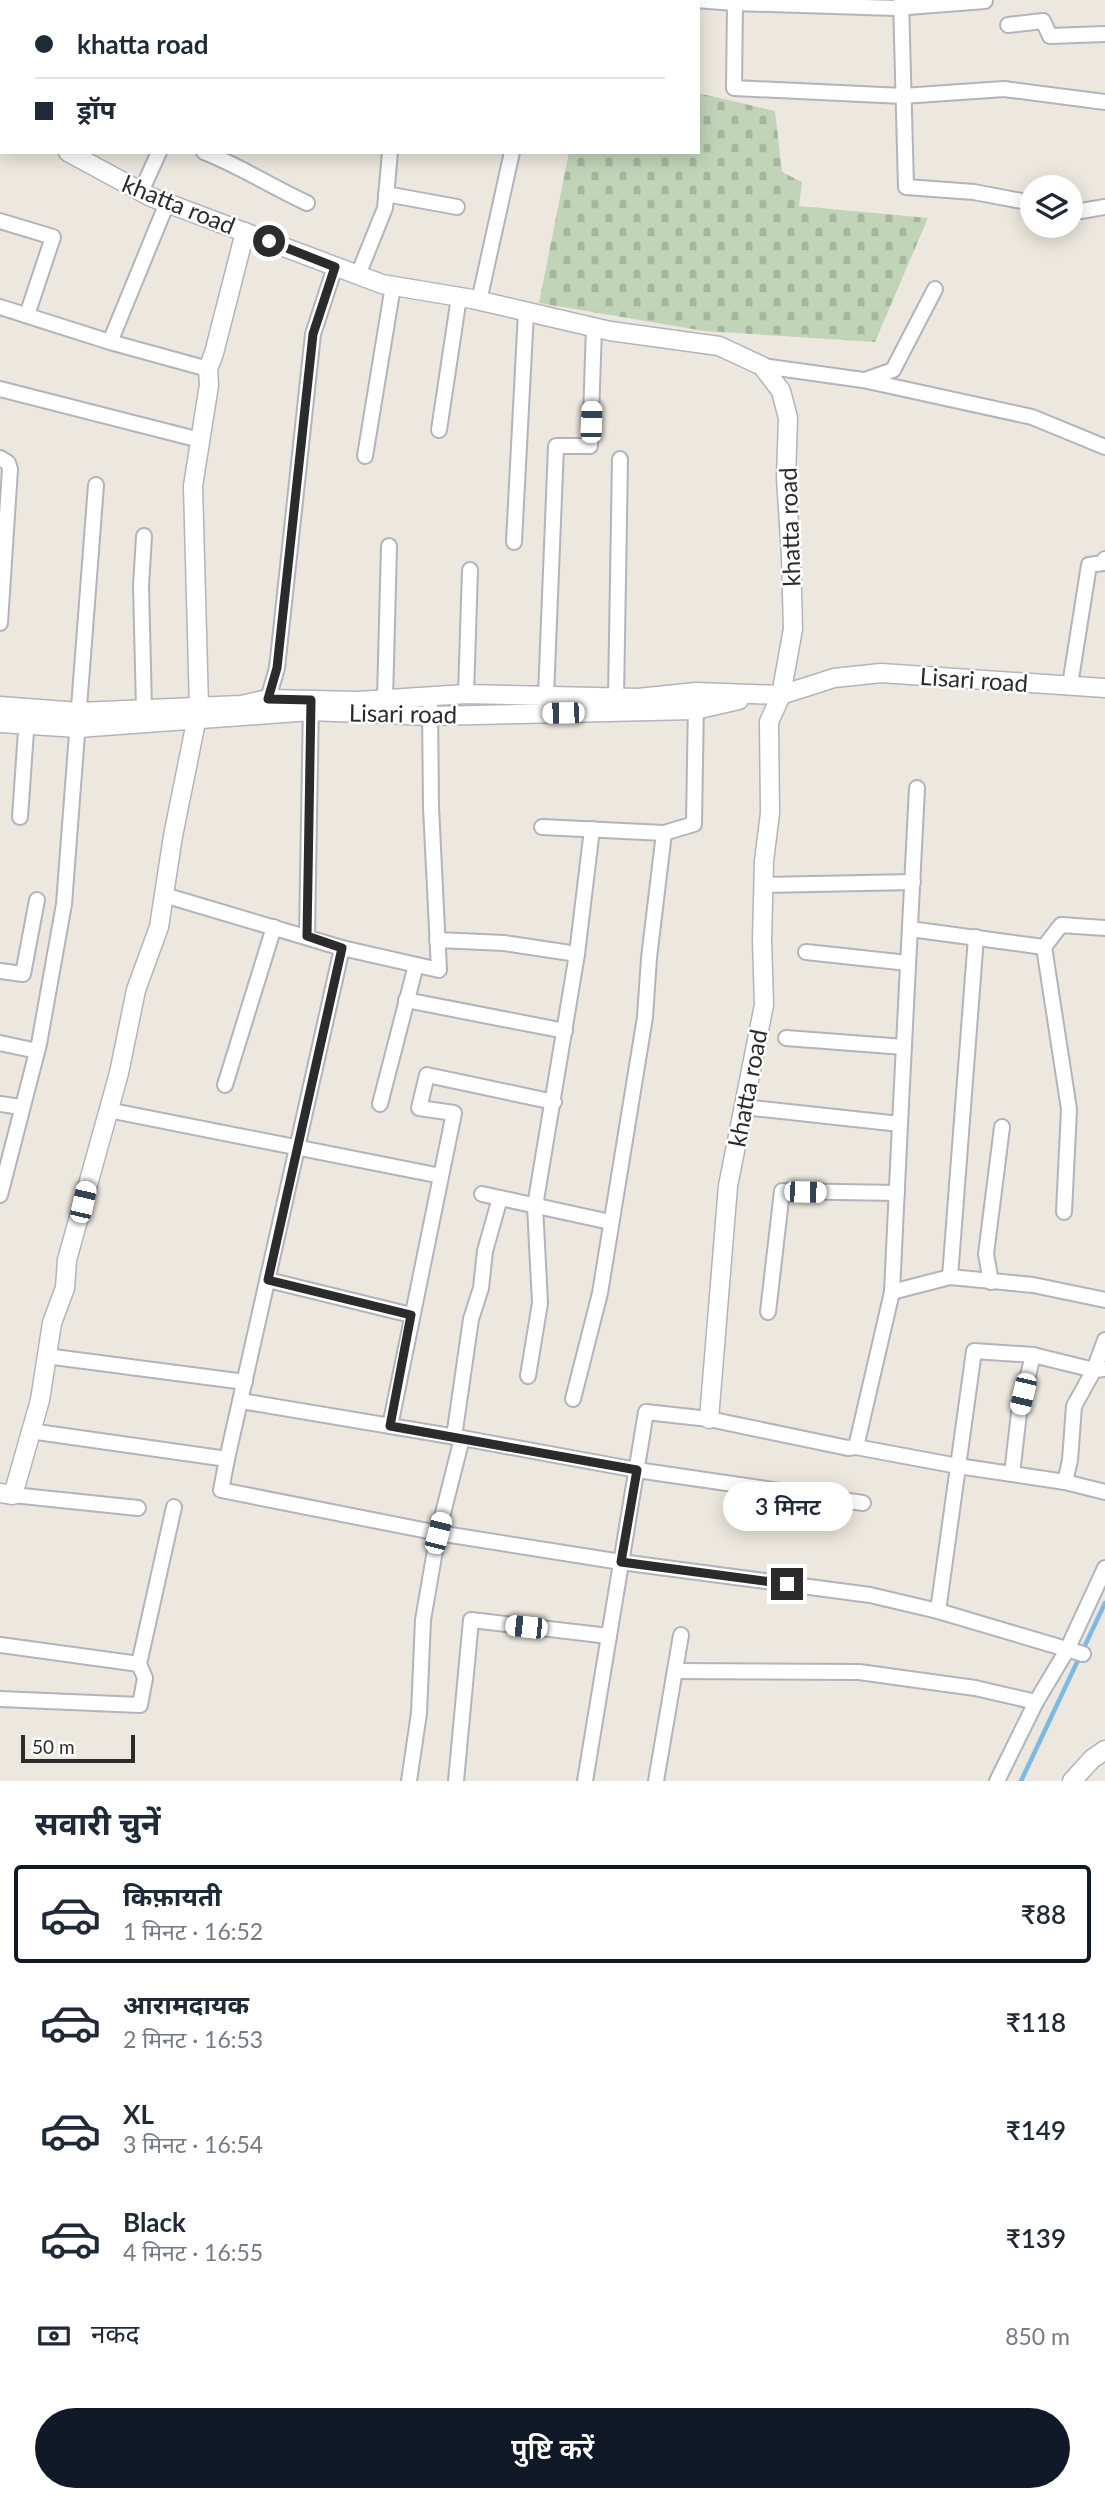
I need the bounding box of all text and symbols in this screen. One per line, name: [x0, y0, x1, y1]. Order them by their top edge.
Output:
text: khatta road: [77, 28, 209, 60]
text: ड्रॉप: [77, 93, 115, 125]
street label: khatta road: [118, 168, 240, 240]
map controls: [1020, 175, 1083, 238]
button: layers: [1020, 175, 1083, 238]
route start: [253, 225, 285, 257]
car: [580, 401, 603, 443]
street label: khatta road: [772, 467, 806, 587]
street label: Lisari road: [919, 661, 1029, 697]
street label: Lisari road: [349, 698, 457, 728]
car: [542, 702, 585, 724]
street label: khatta road: [721, 1027, 773, 1149]
car: [69, 1179, 98, 1225]
car: [784, 1181, 827, 1203]
car: [1009, 1371, 1038, 1417]
callout: 3 मिनट: [722, 1482, 852, 1532]
text: 3 मिनट: [755, 1492, 821, 1520]
car: [423, 1510, 454, 1556]
route end: [771, 1568, 803, 1600]
car: [505, 1614, 548, 1640]
scale bar: [21, 1732, 135, 1764]
text: 50 m: [32, 1735, 75, 1758]
text: सवारी चुनें: [35, 1803, 161, 1842]
text: किफ़ायती: [123, 1880, 222, 1912]
icon: car: [39, 1883, 102, 1946]
text: ₹88: [1021, 1898, 1066, 1930]
text: 1 मिनट · 16:52: [123, 1917, 263, 1945]
text: आरामदायक: [123, 1988, 249, 2020]
icon: car: [39, 1991, 102, 2054]
text: ₹118: [1006, 2006, 1066, 2038]
text: 2 मिनट · 16:53: [123, 2025, 263, 2053]
text: XL: [123, 2098, 154, 2130]
icon: car: [39, 2099, 102, 2162]
text: ₹149: [1006, 2114, 1066, 2146]
text: 3 मिनट · 16:54: [123, 2130, 263, 2158]
text: Black: [123, 2206, 186, 2238]
icon: car: [39, 2207, 102, 2270]
text: ₹139: [1006, 2222, 1066, 2254]
text: 4 मिनट · 16:55: [123, 2238, 263, 2266]
icon: cash: [35, 2317, 73, 2355]
text: नकद: [91, 2317, 139, 2349]
text: 850 m: [1005, 2322, 1070, 2350]
button: पुष्टि करें: [35, 2408, 1070, 2488]

